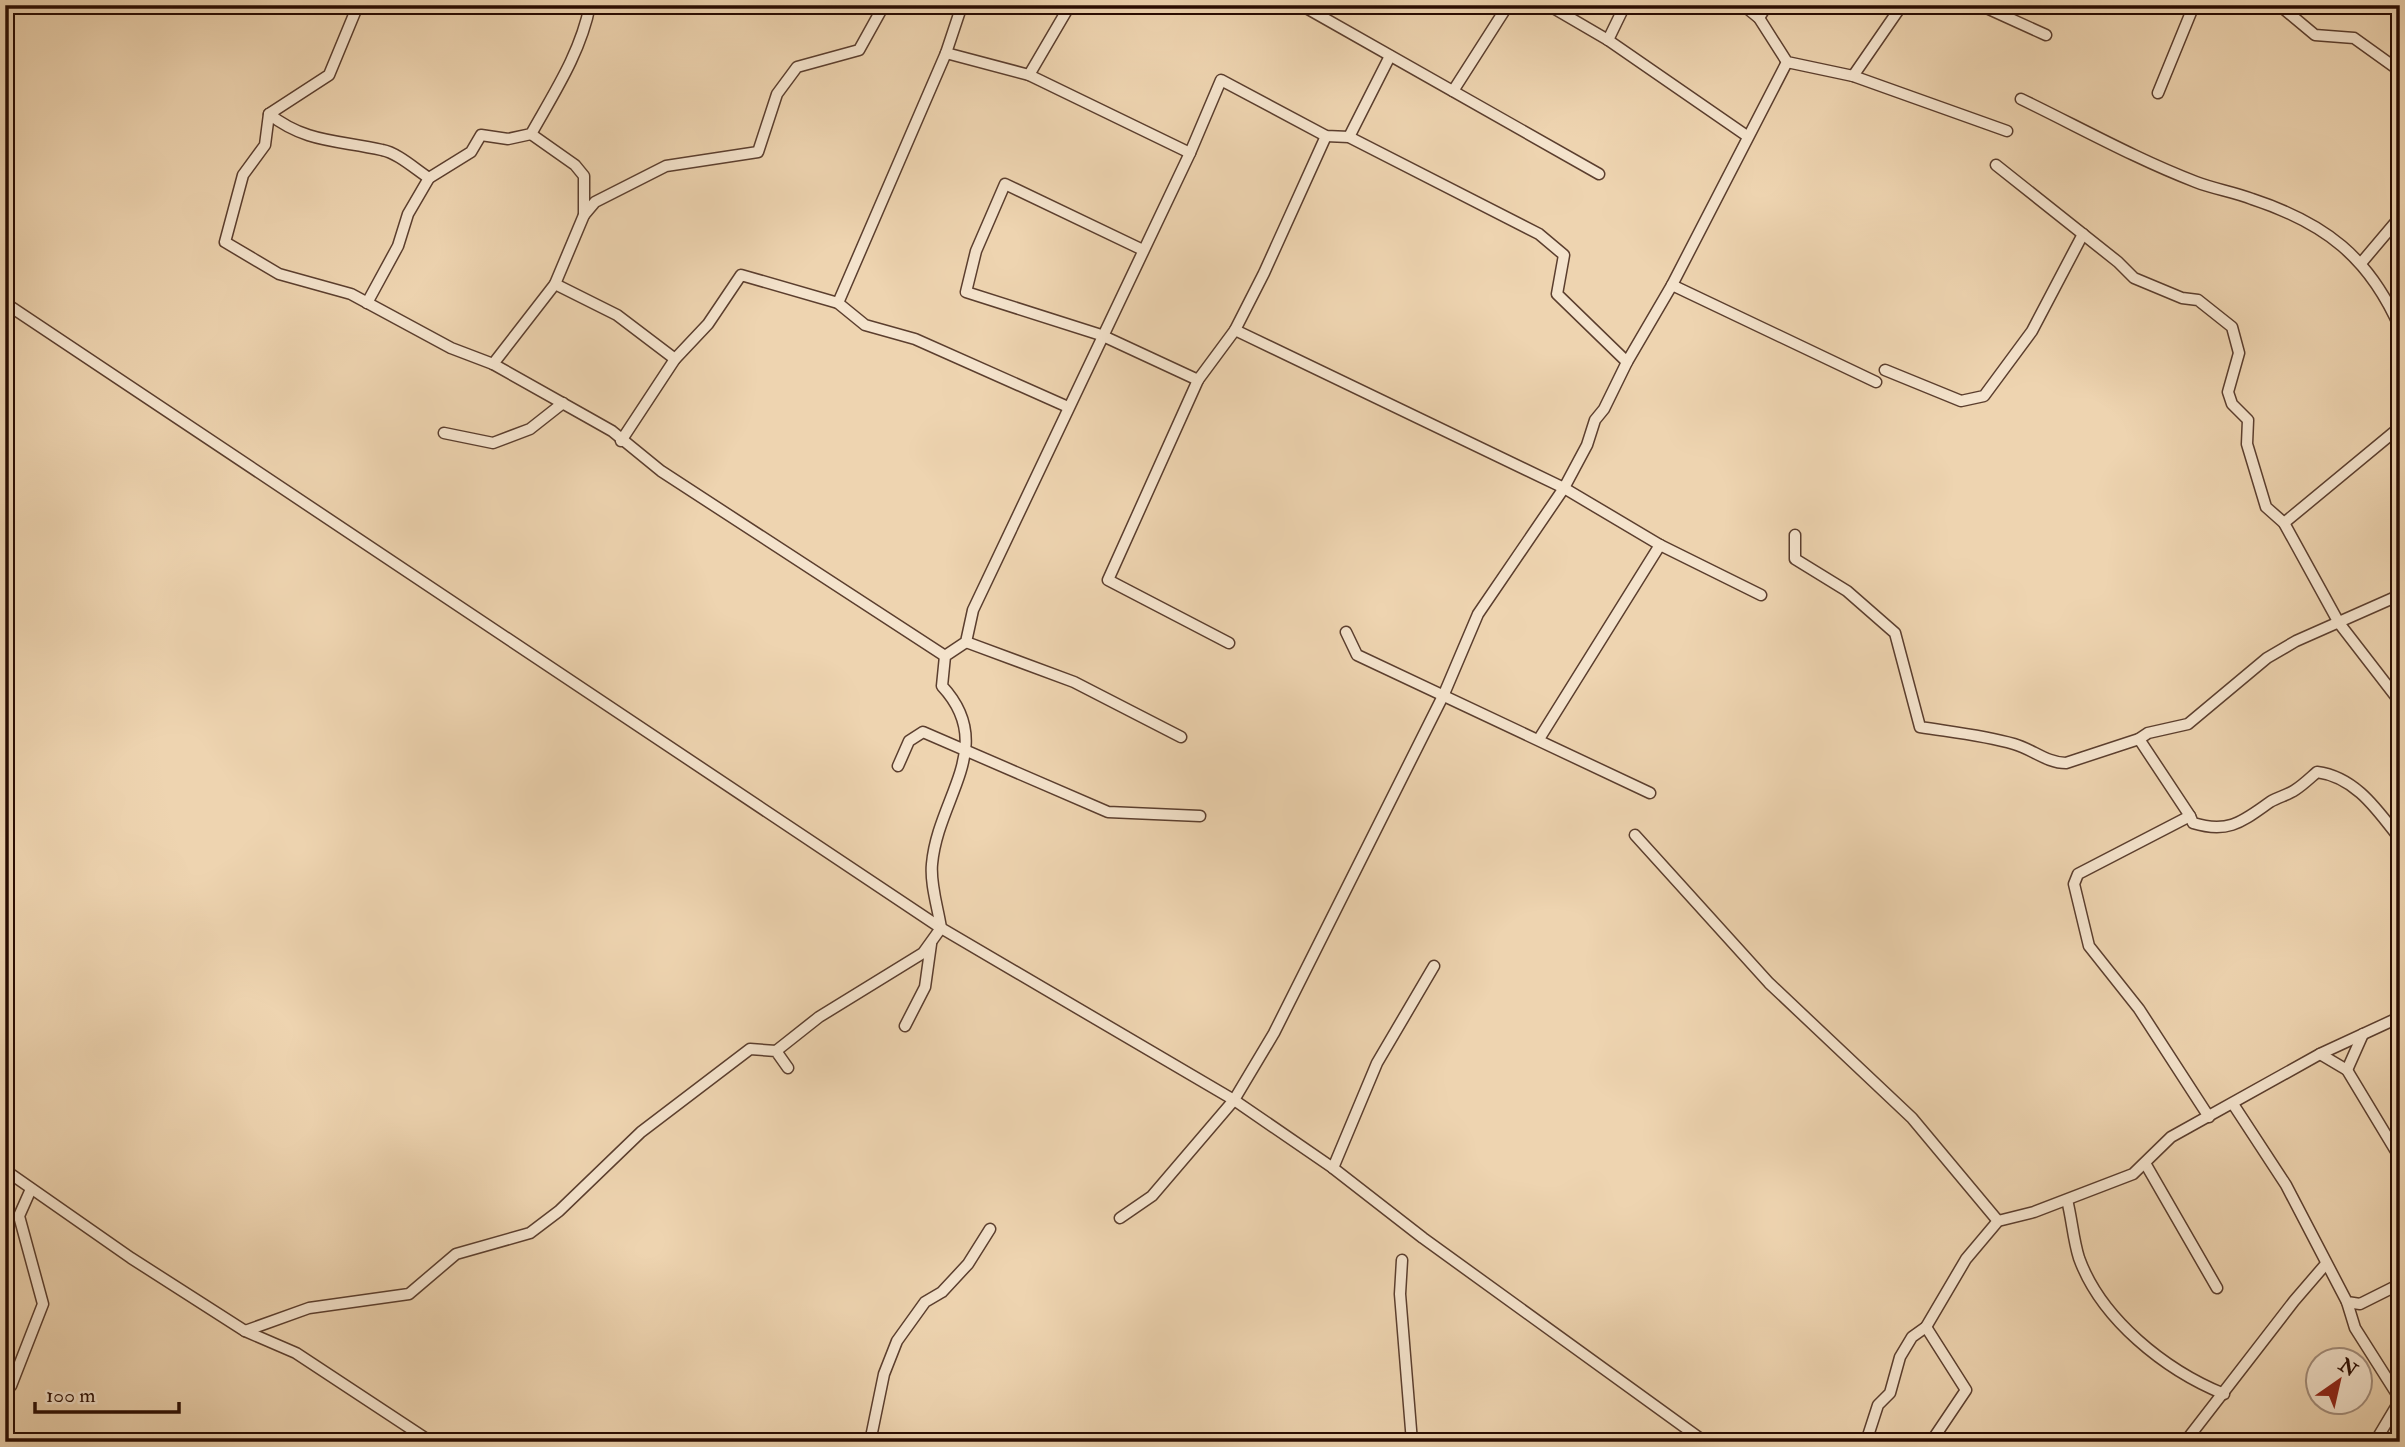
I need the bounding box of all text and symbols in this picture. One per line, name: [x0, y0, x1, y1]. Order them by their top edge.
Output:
north arrow: [2304, 1346, 2374, 1416]
text: N: [2333, 1352, 2363, 1383]
scale bar: [35, 1370, 178, 1414]
text: 100 m: [46, 1382, 96, 1409]

